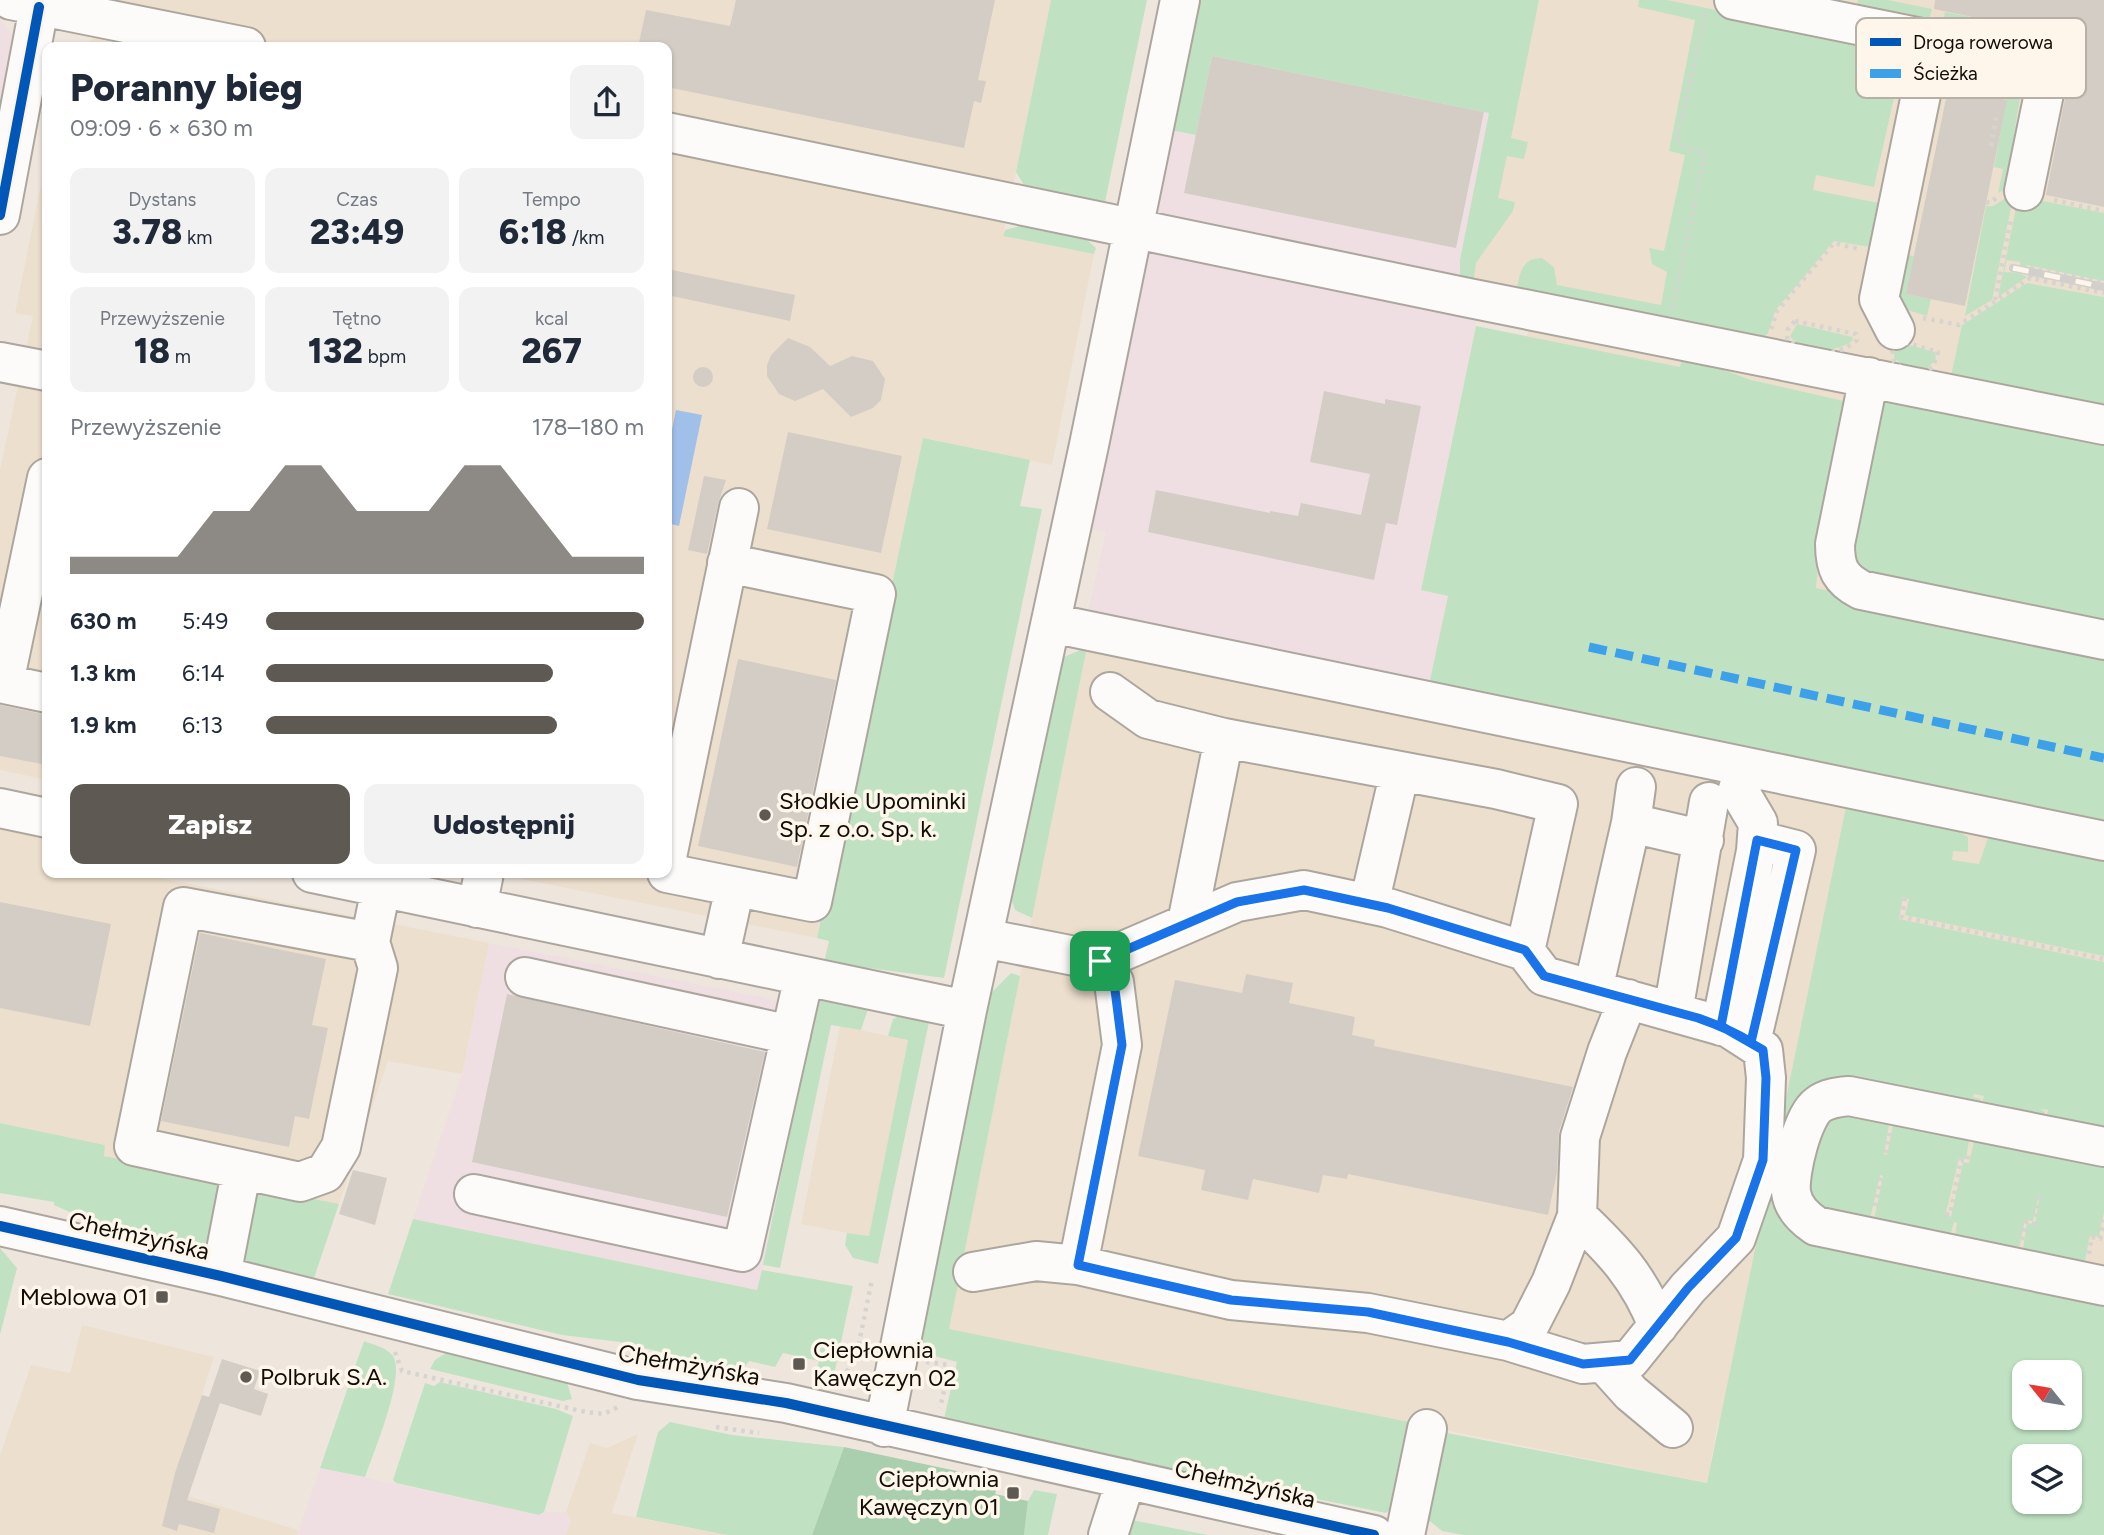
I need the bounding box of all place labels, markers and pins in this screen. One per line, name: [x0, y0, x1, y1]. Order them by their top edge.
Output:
place label: Słodkie Upominki Sp. z o.o. Sp. k.: [779, 786, 966, 843]
marker: Słodkie Upominki Sp. z o.o. Sp. k.: [757, 807, 773, 823]
pin: [1070, 931, 1130, 991]
place label: Meblowa 01: [20, 1282, 148, 1311]
marker: Meblowa 01: [154, 1289, 170, 1305]
place label: Ciepłownia Kawęczyn 02: [813, 1335, 957, 1392]
marker: Ciepłownia Kawęczyn 02: [791, 1356, 807, 1372]
place label: Polbruk S.A.: [260, 1362, 387, 1391]
marker: Polbruk S.A.: [238, 1369, 254, 1385]
place label: Ciepłownia Kawęczyn 01: [859, 1464, 999, 1521]
marker: Ciepłownia Kawęczyn 01: [1005, 1485, 1021, 1501]

